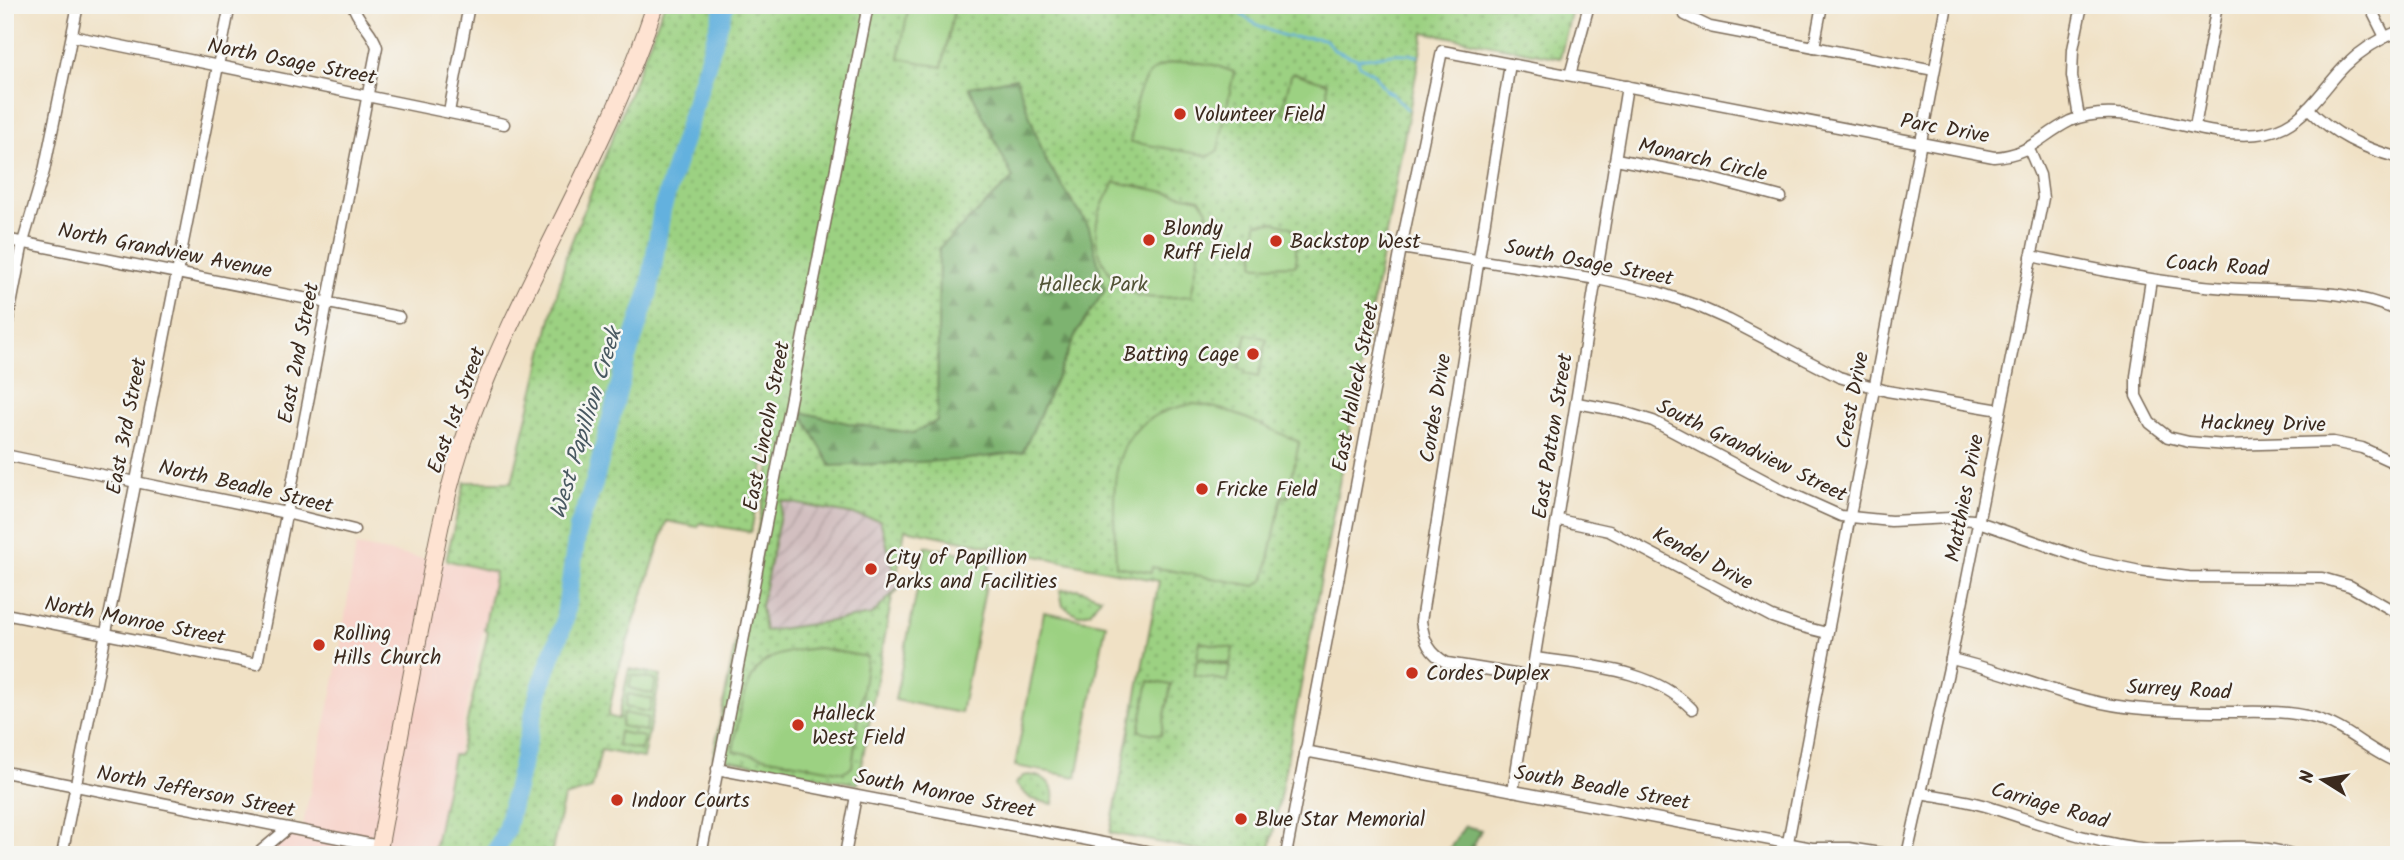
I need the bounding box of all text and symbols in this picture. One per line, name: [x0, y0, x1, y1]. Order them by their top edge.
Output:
street label: North Osage Street: [205, 30, 380, 95]
place label: Volunteer Field: [1194, 99, 1325, 132]
street label: Parc Drive: [1898, 105, 1992, 154]
marker: Volunteer Field: [1172, 106, 1188, 122]
street label: Monarch Circle: [1635, 130, 1771, 191]
place label: Blondy Ruff Field: [1163, 213, 1251, 270]
street label: North Grandview Avenue: [55, 215, 275, 289]
place label: Backstop West: [1290, 226, 1421, 259]
street label: South Osage Street: [1501, 231, 1677, 296]
marker: Blondy Ruff Field: [1141, 232, 1157, 248]
marker: Backstop West: [1268, 233, 1284, 249]
street label: Coach Road: [2164, 246, 2270, 287]
park label: Halleck Park: [1038, 269, 1148, 302]
street label: East 2nd Street: [270, 279, 329, 427]
street label: East Halleck Street: [1324, 299, 1389, 475]
water label: West Papillion Creek: [541, 321, 634, 523]
street label: East Lincoln Street: [735, 338, 800, 514]
place label: Batting Cage: [1123, 339, 1240, 372]
street label: East 1st Street: [419, 342, 496, 479]
marker: Batting Cage: [1245, 346, 1261, 362]
street label: Crest Drive: [1828, 348, 1879, 452]
street label: East Patton Street: [1524, 350, 1583, 522]
street label: Cordes Drive: [1412, 351, 1461, 465]
street label: East 3rd Street: [98, 354, 157, 498]
street label: South Grandview Street: [1650, 391, 1853, 512]
street label: Hackney Drive: [2200, 407, 2327, 442]
street label: Matthies Drive: [1937, 431, 1994, 565]
street label: North Beadle Street: [155, 451, 337, 524]
place label: Fricke Field: [1216, 474, 1318, 507]
marker: Fricke Field: [1194, 481, 1210, 497]
street label: Kendel Drive: [1646, 519, 1759, 600]
place label: City of Papillion Parks and Facilities: [885, 542, 1057, 599]
marker: City of Papillion Parks and Facilities: [863, 561, 879, 577]
street label: North Monroe Street: [42, 588, 229, 655]
place label: Rolling Hills Church: [333, 618, 441, 675]
marker: Rolling Hills Church: [311, 637, 327, 653]
place label: Cordes Duplex: [1426, 658, 1551, 691]
marker: Cordes Duplex: [1404, 665, 1420, 681]
street label: Surrey Road: [2126, 671, 2233, 710]
place label: Halleck West Field: [812, 698, 905, 755]
marker: Halleck West Field: [790, 717, 806, 733]
north arrow: [2288, 744, 2358, 814]
street label: North Jefferson Street: [94, 757, 299, 828]
street label: South Beadle Street: [1511, 757, 1693, 820]
street label: South Monroe Street: [852, 761, 1039, 828]
text: N: [2292, 768, 2324, 786]
street label: Carriage Road: [1987, 774, 2113, 839]
place label: Indoor Courts: [631, 785, 750, 818]
marker: Indoor Courts: [609, 792, 625, 808]
place label: Blue Star Memorial: [1255, 804, 1425, 837]
marker: Blue Star Memorial: [1233, 811, 1249, 827]

